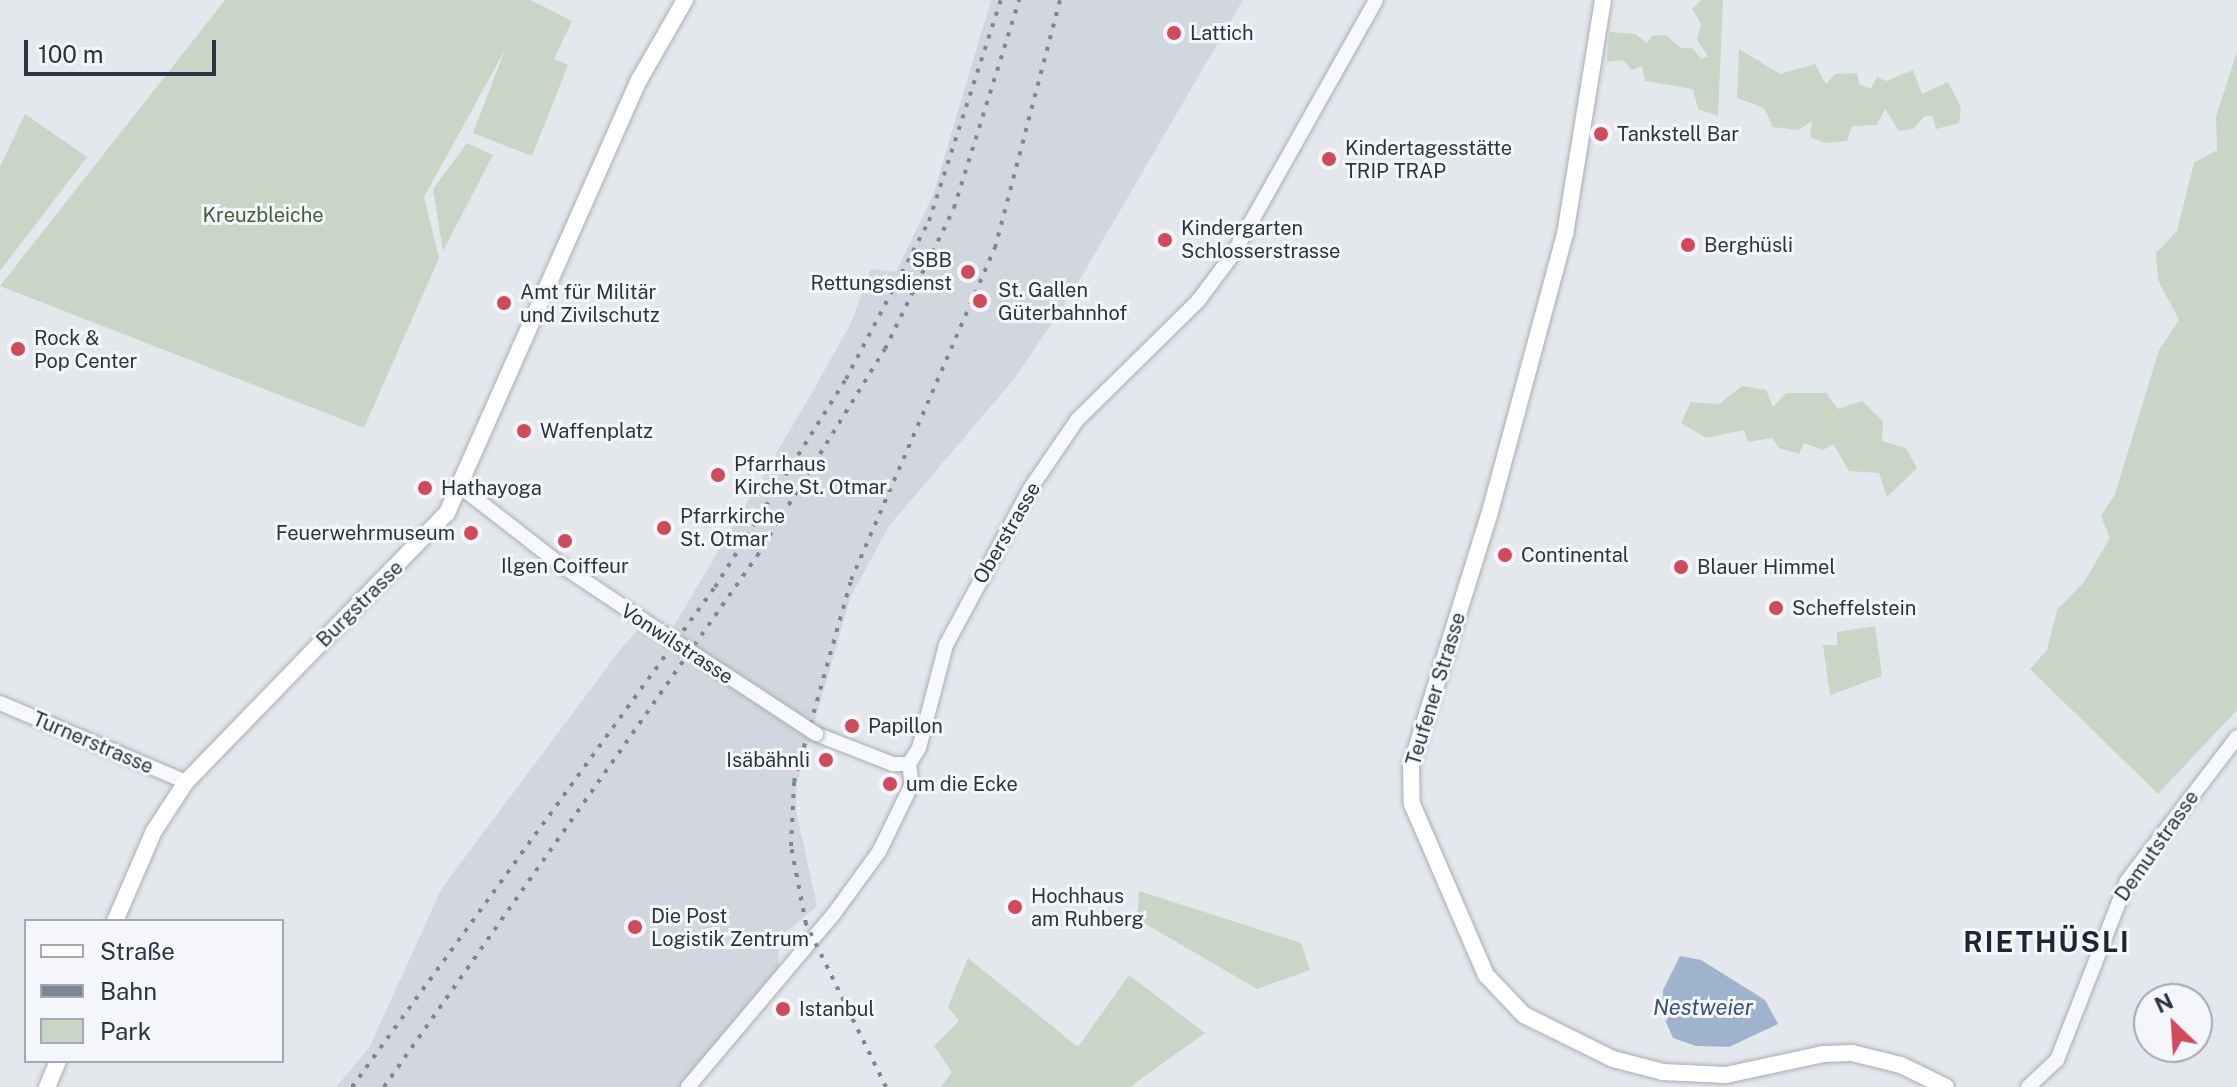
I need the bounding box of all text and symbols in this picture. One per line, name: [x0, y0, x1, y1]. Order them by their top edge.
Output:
place label: Lattich: [1190, 21, 1254, 45]
scale bar: [28, 24, 220, 74]
marker: Lattich: [1165, 24, 1183, 42]
text: 100 m: [38, 40, 104, 68]
place label: Tankstell Bar: [1617, 122, 1739, 146]
marker: Tankstell Bar: [1592, 125, 1610, 143]
place label: Kindertagesstätte TRIP TRAP: [1345, 136, 1512, 183]
marker: Kindertagesstätte TRIP TRAP: [1320, 150, 1338, 168]
park label: Kreuzbleiche: [202, 203, 324, 227]
place label: Kindergarten Schlosserstrasse: [1181, 216, 1340, 263]
marker: Kindergarten Schlosserstrasse: [1156, 231, 1174, 249]
place label: Berghüsli: [1704, 233, 1793, 257]
marker: Berghüsli: [1679, 236, 1697, 254]
place label: SBB Rettungsdienst: [811, 248, 952, 295]
marker: SBB Rettungsdienst: [959, 263, 977, 281]
place label: St. Gallen Güterbahnhof: [998, 278, 1127, 325]
place label: Amt für Militär und Zivilschutz: [520, 280, 660, 327]
marker: St. Gallen Güterbahnhof: [969, 290, 991, 312]
marker: Amt für Militär und Zivilschutz: [495, 294, 513, 312]
place label: Rock & Pop Center: [34, 326, 137, 373]
marker: Rock & Pop Center: [9, 340, 27, 358]
place label: Waffenplatz: [540, 419, 653, 443]
marker: Waffenplatz: [515, 422, 533, 440]
place label: Pfarrhaus Kirche St. Otmar: [734, 452, 887, 499]
marker: Pfarrhaus Kirche St. Otmar: [709, 466, 727, 484]
place label: Hathayoga: [441, 476, 542, 500]
street label: Oberstrasse: [968, 478, 1046, 588]
marker: Hathayoga: [416, 479, 434, 497]
place label: Pfarrkirche St. Otmar: [680, 504, 785, 551]
marker: Pfarrkirche St. Otmar: [655, 519, 673, 537]
place label: Feuerwehrmuseum: [276, 521, 455, 545]
marker: Feuerwehrmuseum: [462, 524, 480, 542]
marker: Ilgen Coiffeur: [556, 532, 574, 550]
place label: Continental: [1521, 543, 1629, 567]
marker: Continental: [1496, 546, 1514, 564]
place label: Ilgen Coiffeur: [501, 554, 629, 578]
place label: Blauer Himmel: [1697, 555, 1835, 579]
street label: Burgstrasse: [312, 556, 408, 652]
marker: Blauer Himmel: [1672, 558, 1690, 576]
place label: Scheffelstein: [1792, 596, 1916, 620]
street label: Vonwilstrasse: [616, 599, 738, 689]
marker: Scheffelstein: [1767, 599, 1785, 617]
street label: Teufener Strasse: [1401, 610, 1471, 768]
street label: Turnerstrasse: [29, 707, 157, 779]
place label: Papillon: [868, 714, 943, 738]
marker: Papillon: [843, 717, 861, 735]
place label: Isäbähnli: [726, 748, 810, 772]
marker: Isäbähnli: [817, 751, 835, 769]
place label: um die Ecke: [906, 772, 1018, 796]
marker: um die Ecke: [881, 775, 899, 793]
street label: Demutstrasse: [2110, 786, 2204, 906]
place label: Hochhaus am Ruhberg: [1031, 884, 1144, 931]
marker: Hochhaus am Ruhberg: [1006, 898, 1024, 916]
place label: Die Post Logistik Zentrum: [651, 904, 809, 951]
marker: Die Post Logistik Zentrum: [626, 918, 644, 936]
legend: [24, 919, 284, 1063]
district label: RIETHÜSLI: [1963, 925, 2131, 959]
text: Straße: [100, 937, 175, 965]
text: Bahn: [100, 977, 157, 1005]
north arrow: [2133, 983, 2213, 1063]
text: N: [2150, 988, 2177, 1018]
water label: Nestweier: [1653, 995, 1753, 1021]
place label: Istanbul: [799, 997, 875, 1021]
marker: Istanbul: [774, 1000, 792, 1018]
text: Park: [100, 1017, 151, 1045]

